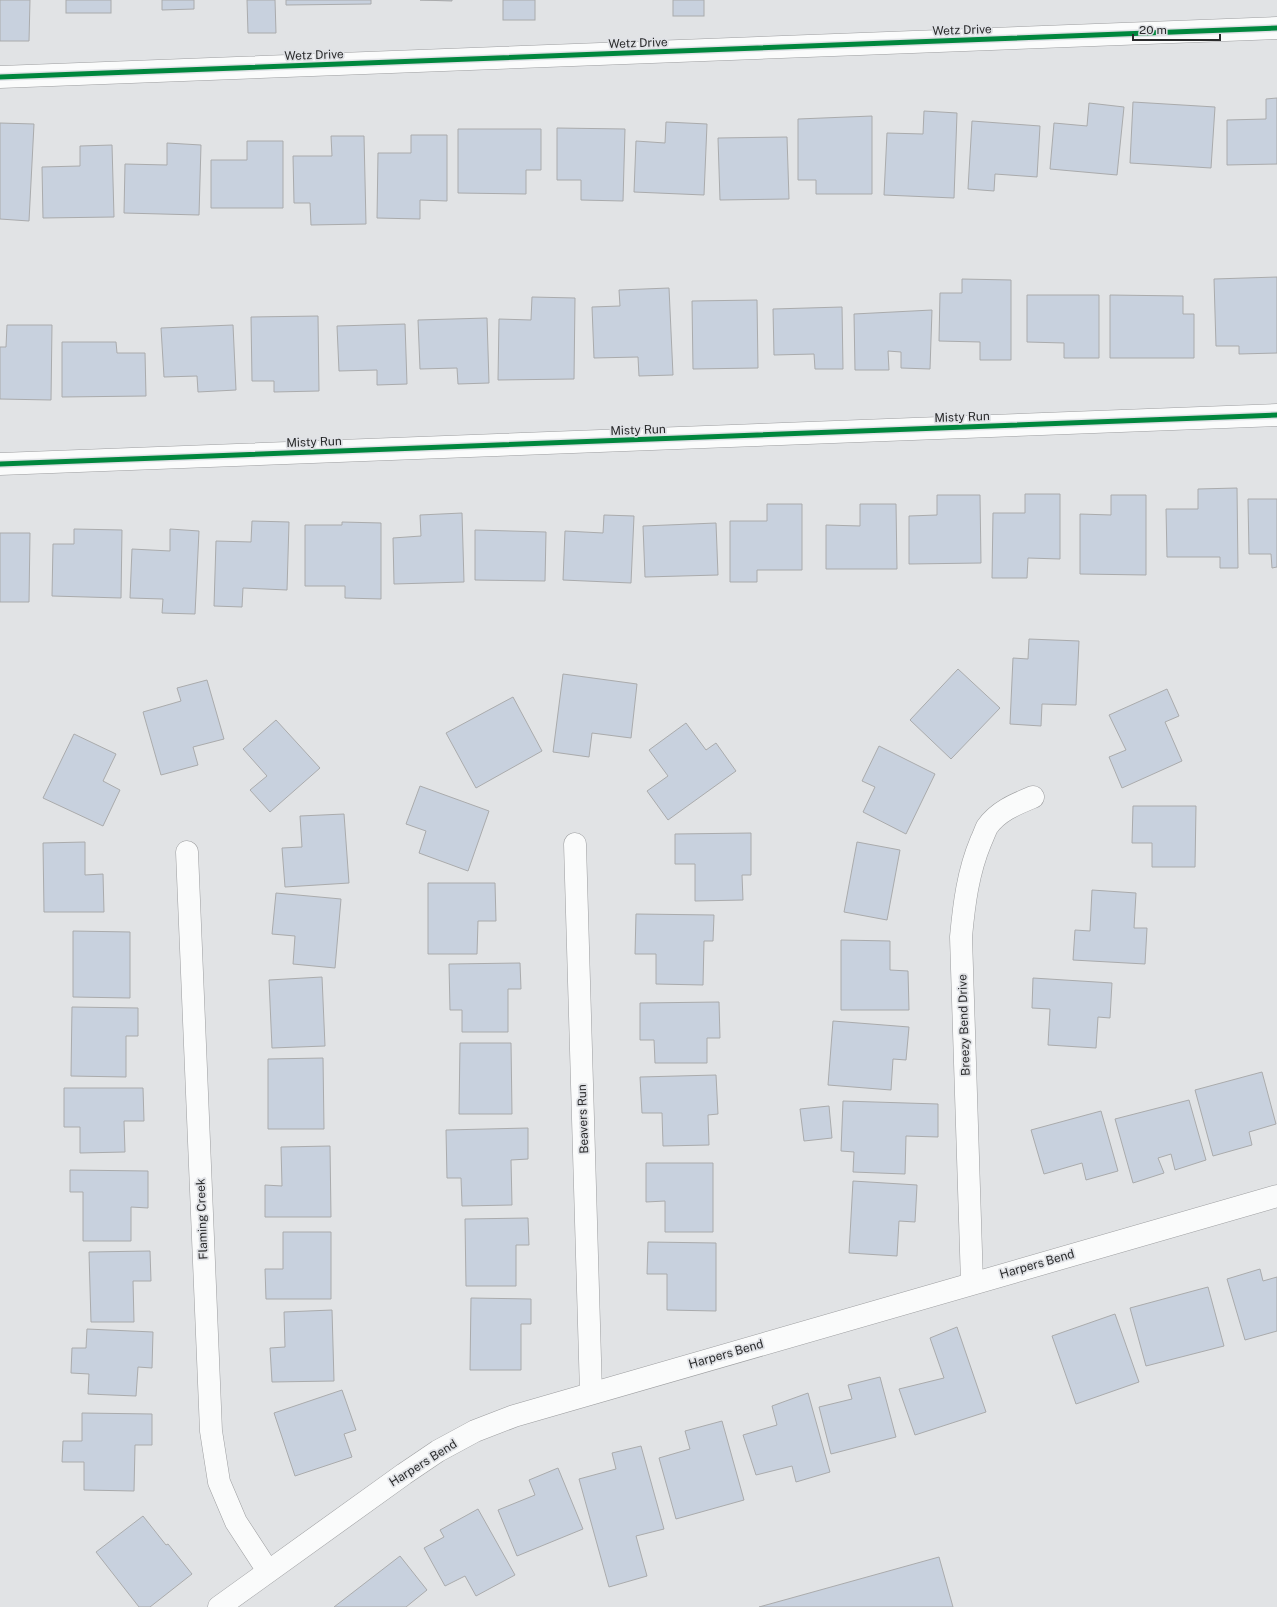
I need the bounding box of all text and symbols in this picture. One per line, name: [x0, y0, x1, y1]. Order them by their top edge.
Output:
scale bar: [1133, 16, 1220, 42]
street label: Wetz Drive: [932, 22, 992, 38]
text: 20 m: [1139, 23, 1167, 37]
street label: Wetz Drive: [608, 35, 668, 51]
street label: Wetz Drive: [284, 47, 344, 63]
street label: Misty Run: [934, 409, 990, 425]
street label: Misty Run: [610, 422, 666, 438]
street label: Misty Run: [286, 434, 342, 450]
street label: Breezy Bend Drive: [955, 974, 973, 1076]
street label: Beavers Run: [575, 1084, 591, 1154]
street label: Flaming Creek: [194, 1178, 210, 1260]
street label: Harpers Bend: [998, 1247, 1076, 1281]
street label: Harpers Bend: [687, 1337, 765, 1371]
street label: Harpers Bend: [387, 1437, 459, 1489]

